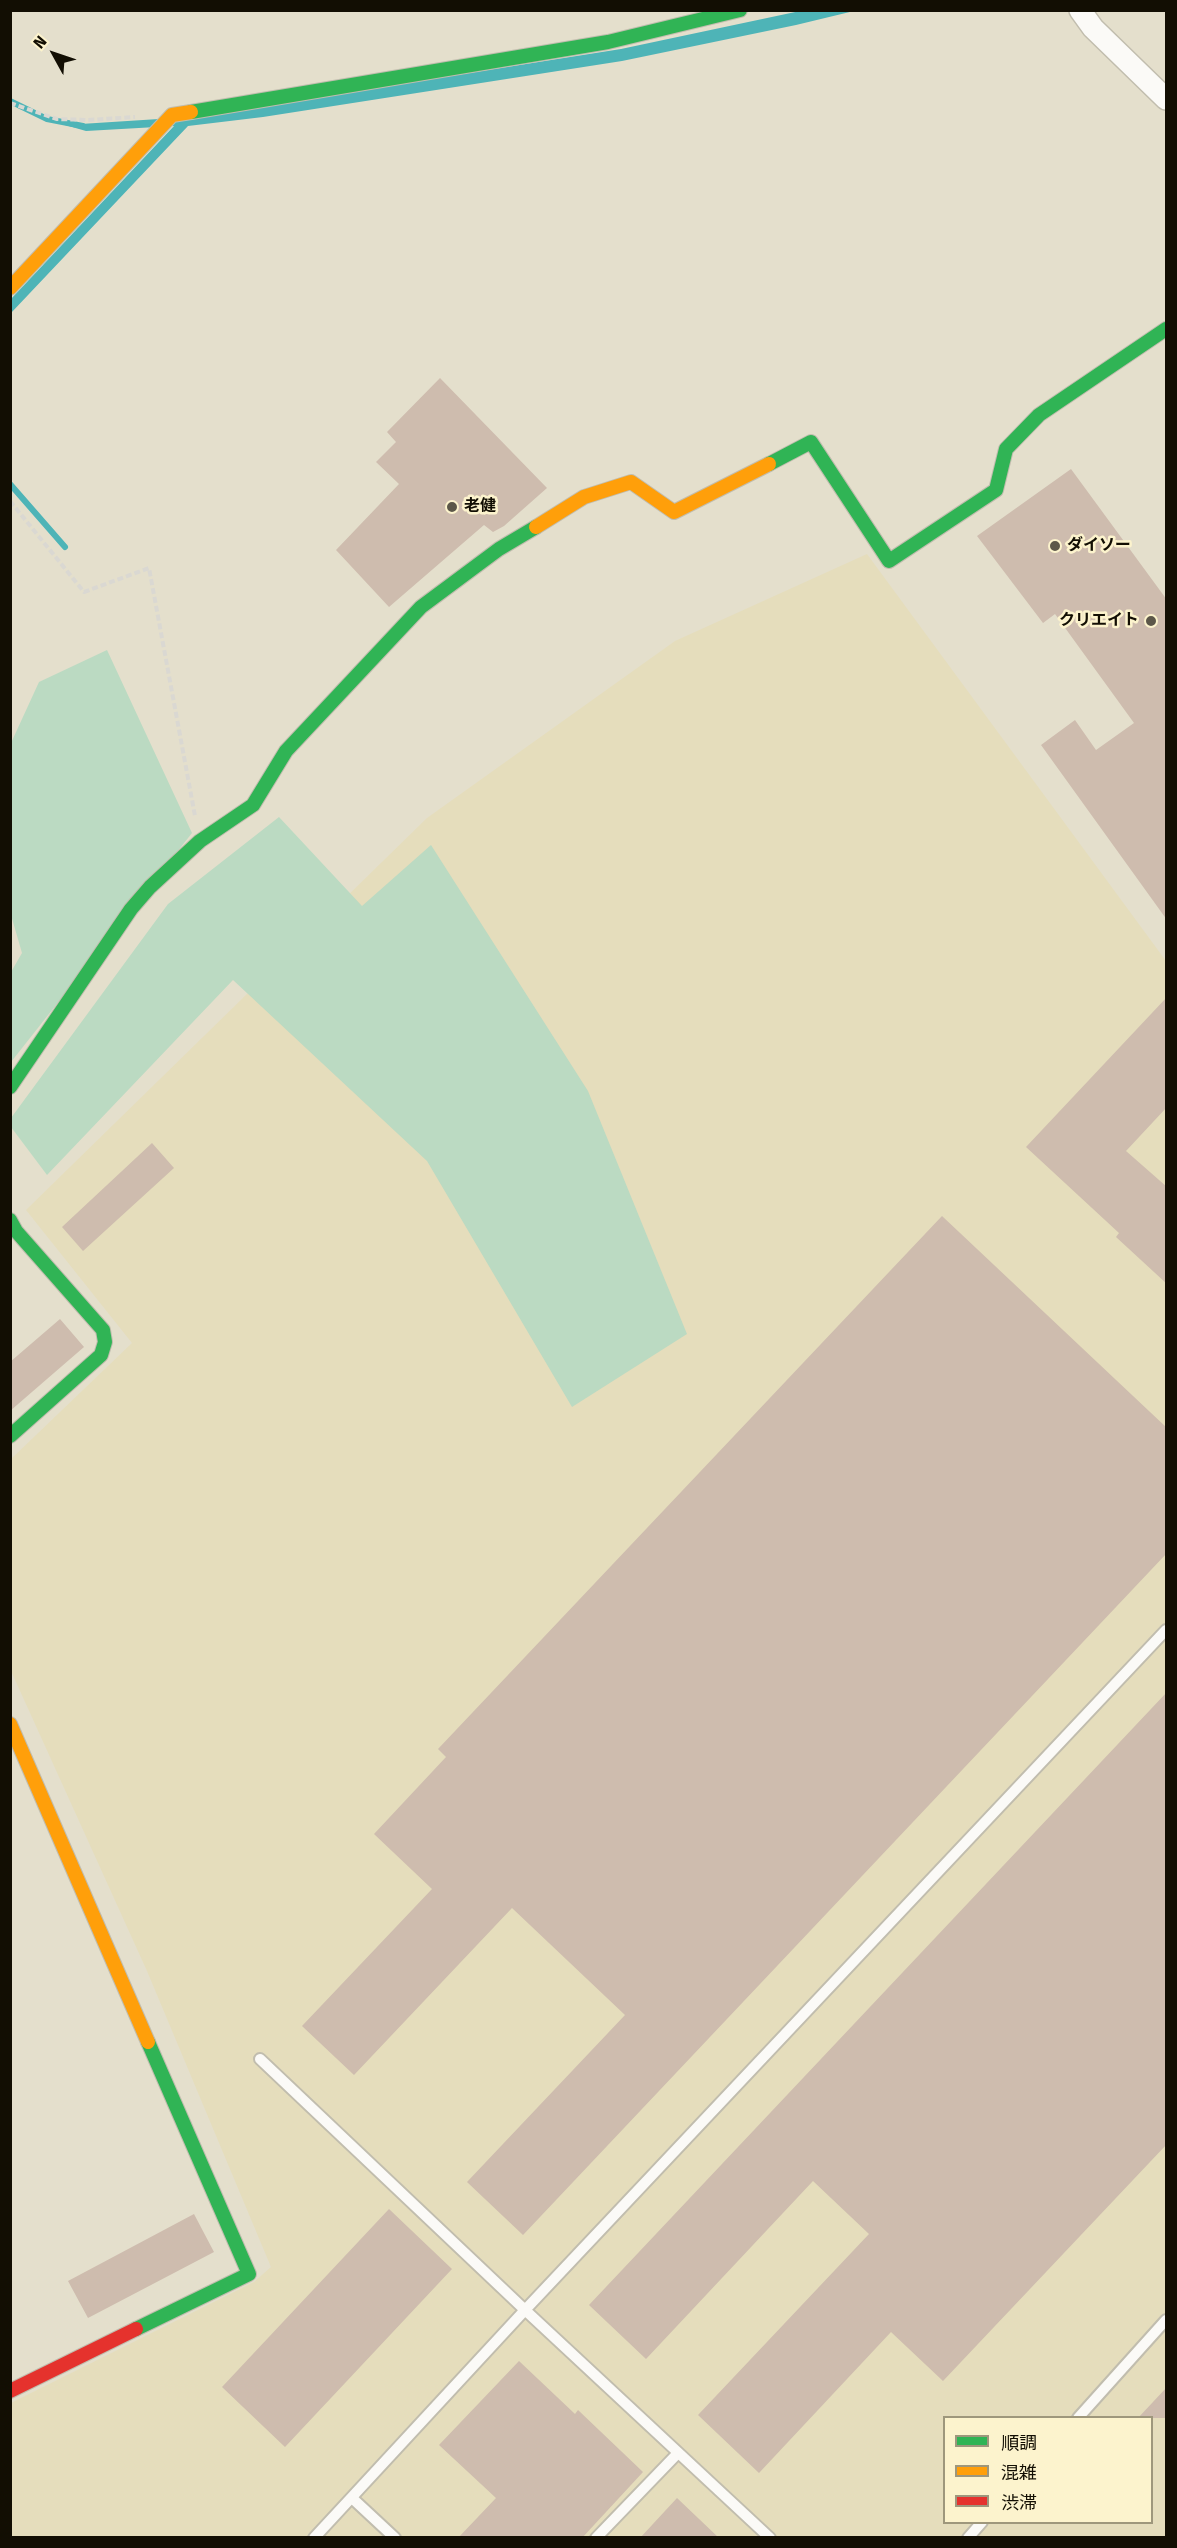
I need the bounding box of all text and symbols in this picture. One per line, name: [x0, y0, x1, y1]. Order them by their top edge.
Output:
north arrow: [24, 24, 84, 84]
text: N: [29, 32, 51, 52]
place label: 老健: [464, 497, 496, 517]
marker: 老健: [445, 500, 459, 514]
place label: ダイソー: [1067, 536, 1131, 556]
marker: ダイソー: [1048, 539, 1062, 553]
place label: クリエイト: [1059, 611, 1139, 631]
marker: クリエイト: [1144, 614, 1158, 628]
legend: [943, 2416, 1153, 2524]
text: 順調: [1001, 2432, 1037, 2454]
text: 混雑: [1001, 2462, 1037, 2484]
text: 渋滞: [1001, 2492, 1037, 2514]

